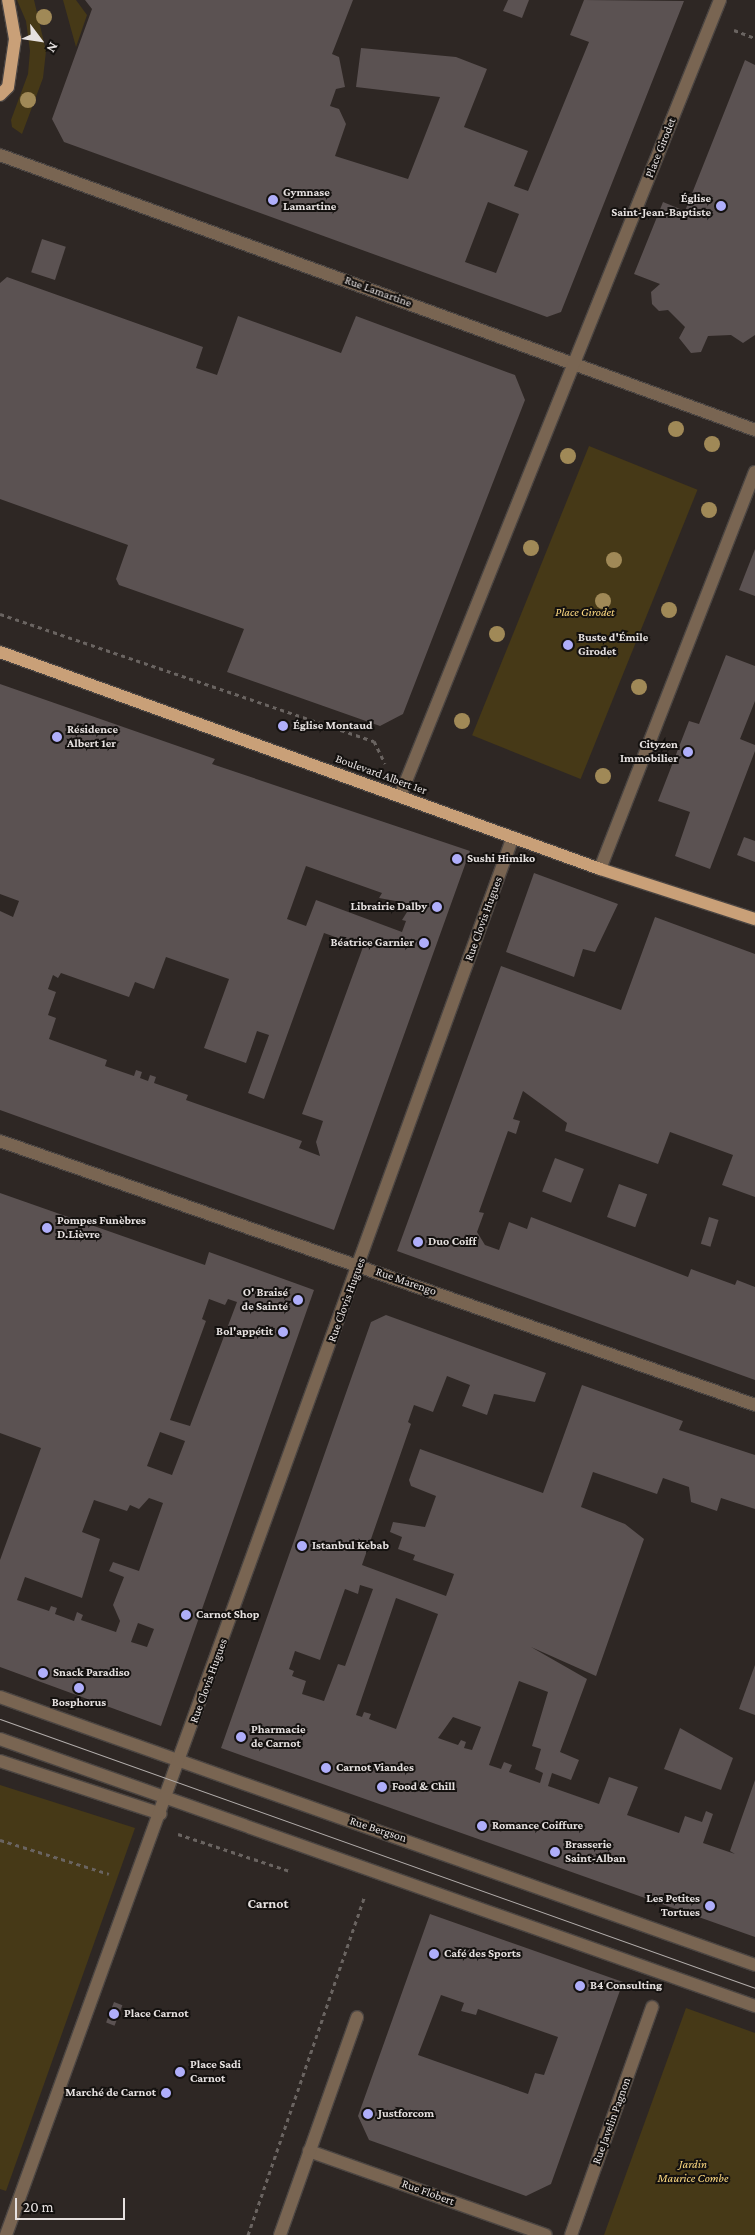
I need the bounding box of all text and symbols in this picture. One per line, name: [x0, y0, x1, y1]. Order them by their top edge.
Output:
north arrow: [15, 15, 65, 65]
text: N: [44, 40, 62, 56]
street label: Place Girodet: [642, 116, 680, 180]
place label: Gymnase Lamartine: [283, 186, 336, 214]
place label: Église Saint-Jean-Baptiste: [611, 192, 711, 220]
marker: Gymnase Lamartine: [267, 194, 279, 206]
marker: Église Saint-Jean-Baptiste: [715, 200, 727, 212]
street label: Rue Lamartine: [343, 273, 413, 311]
park label: Place Girodet: [555, 606, 615, 620]
place label: Buste d'Émile Girodet: [578, 631, 648, 659]
marker: Buste d'Émile Girodet: [562, 639, 574, 651]
place label: Église Montaud: [293, 719, 373, 733]
marker: Église Montaud: [277, 720, 289, 732]
place label: Résidence Albert 1er: [67, 723, 118, 751]
marker: Résidence Albert 1er: [51, 731, 63, 743]
place label: Cityzen Immobilier: [620, 738, 678, 766]
marker: Cityzen Immobilier: [682, 746, 694, 758]
street label: Boulevard Albert 1er: [333, 752, 429, 798]
place label: Sushi Himiko: [467, 852, 535, 866]
marker: Sushi Himiko: [451, 853, 463, 865]
street label: Rue Clovis Hugues: [462, 875, 506, 963]
place label: Librairie Dalby: [351, 900, 427, 914]
marker: Librairie Dalby: [431, 901, 443, 913]
place label: Béatrice Garnier: [331, 936, 414, 950]
marker: Béatrice Garnier: [418, 937, 430, 949]
place label: Pompes Funèbres D.Lièvre: [57, 1214, 146, 1242]
marker: Pompes Funèbres D.Lièvre: [41, 1222, 53, 1234]
place label: Duo Coiff: [428, 1235, 476, 1249]
marker: Duo Coiff: [412, 1236, 424, 1248]
street label: Rue Clovis Hugues: [325, 1256, 369, 1344]
street label: Rue Marengo: [374, 1265, 438, 1299]
place label: O' Braisé de Sainté: [242, 1286, 288, 1314]
marker: O' Braisé de Sainté: [292, 1294, 304, 1306]
place label: Bol'appétit: [216, 1325, 273, 1339]
marker: Bol'appétit: [277, 1326, 289, 1338]
place label: Istanbul Kebab: [312, 1539, 389, 1553]
marker: Istanbul Kebab: [296, 1540, 308, 1552]
place label: Carnot Shop: [196, 1608, 259, 1622]
marker: Carnot Shop: [180, 1609, 192, 1621]
street label: Rue Clovis Hugues: [187, 1637, 231, 1725]
place label: Snack Paradiso: [53, 1666, 130, 1680]
marker: Snack Paradiso: [37, 1667, 49, 1679]
marker: Bosphorus: [73, 1682, 85, 1694]
place label: Bosphorus: [52, 1696, 106, 1710]
place label: Pharmacie de Carnot: [251, 1723, 306, 1751]
marker: Pharmacie de Carnot: [235, 1731, 247, 1743]
place label: Carnot Viandes: [336, 1761, 414, 1775]
marker: Carnot Viandes: [320, 1762, 332, 1774]
place label: Food & Chill: [392, 1780, 455, 1794]
marker: Food & Chill: [376, 1781, 388, 1793]
street label: Rue Bergson: [348, 1814, 408, 1846]
place label: Romance Coiffure: [492, 1819, 583, 1833]
marker: Romance Coiffure: [476, 1820, 488, 1832]
place label: Brasserie Saint-Alban: [565, 1838, 626, 1866]
marker: Brasserie Saint-Alban: [549, 1846, 561, 1858]
place label: Les Petites Tortues: [646, 1892, 700, 1920]
district label: Carnot: [247, 1895, 289, 1911]
marker: Les Petites Tortues: [704, 1900, 716, 1912]
place label: Café des Sports: [444, 1947, 521, 1961]
marker: Café des Sports: [428, 1948, 440, 1960]
place label: B4 Consulting: [590, 1979, 662, 1993]
marker: B4 Consulting: [574, 1980, 586, 1992]
place label: Place Carnot: [124, 2007, 189, 2021]
marker: Place Carnot: [108, 2008, 120, 2020]
place label: Place Sadi Carnot: [190, 2058, 241, 2086]
marker: Place Sadi Carnot: [174, 2066, 186, 2078]
street label: Rue Javelin Pagnon: [590, 2076, 634, 2166]
place label: Marché de Carnot: [65, 2086, 156, 2100]
marker: Marché de Carnot: [160, 2087, 172, 2099]
place label: Justforcom: [378, 2107, 434, 2121]
marker: Justforcom: [362, 2108, 374, 2120]
park label: Jardin Maurice Combe: [658, 2158, 728, 2186]
street label: Rue Flobert: [400, 2177, 456, 2209]
scale bar: [18, 2188, 128, 2220]
text: 20 m: [23, 2199, 54, 2215]

